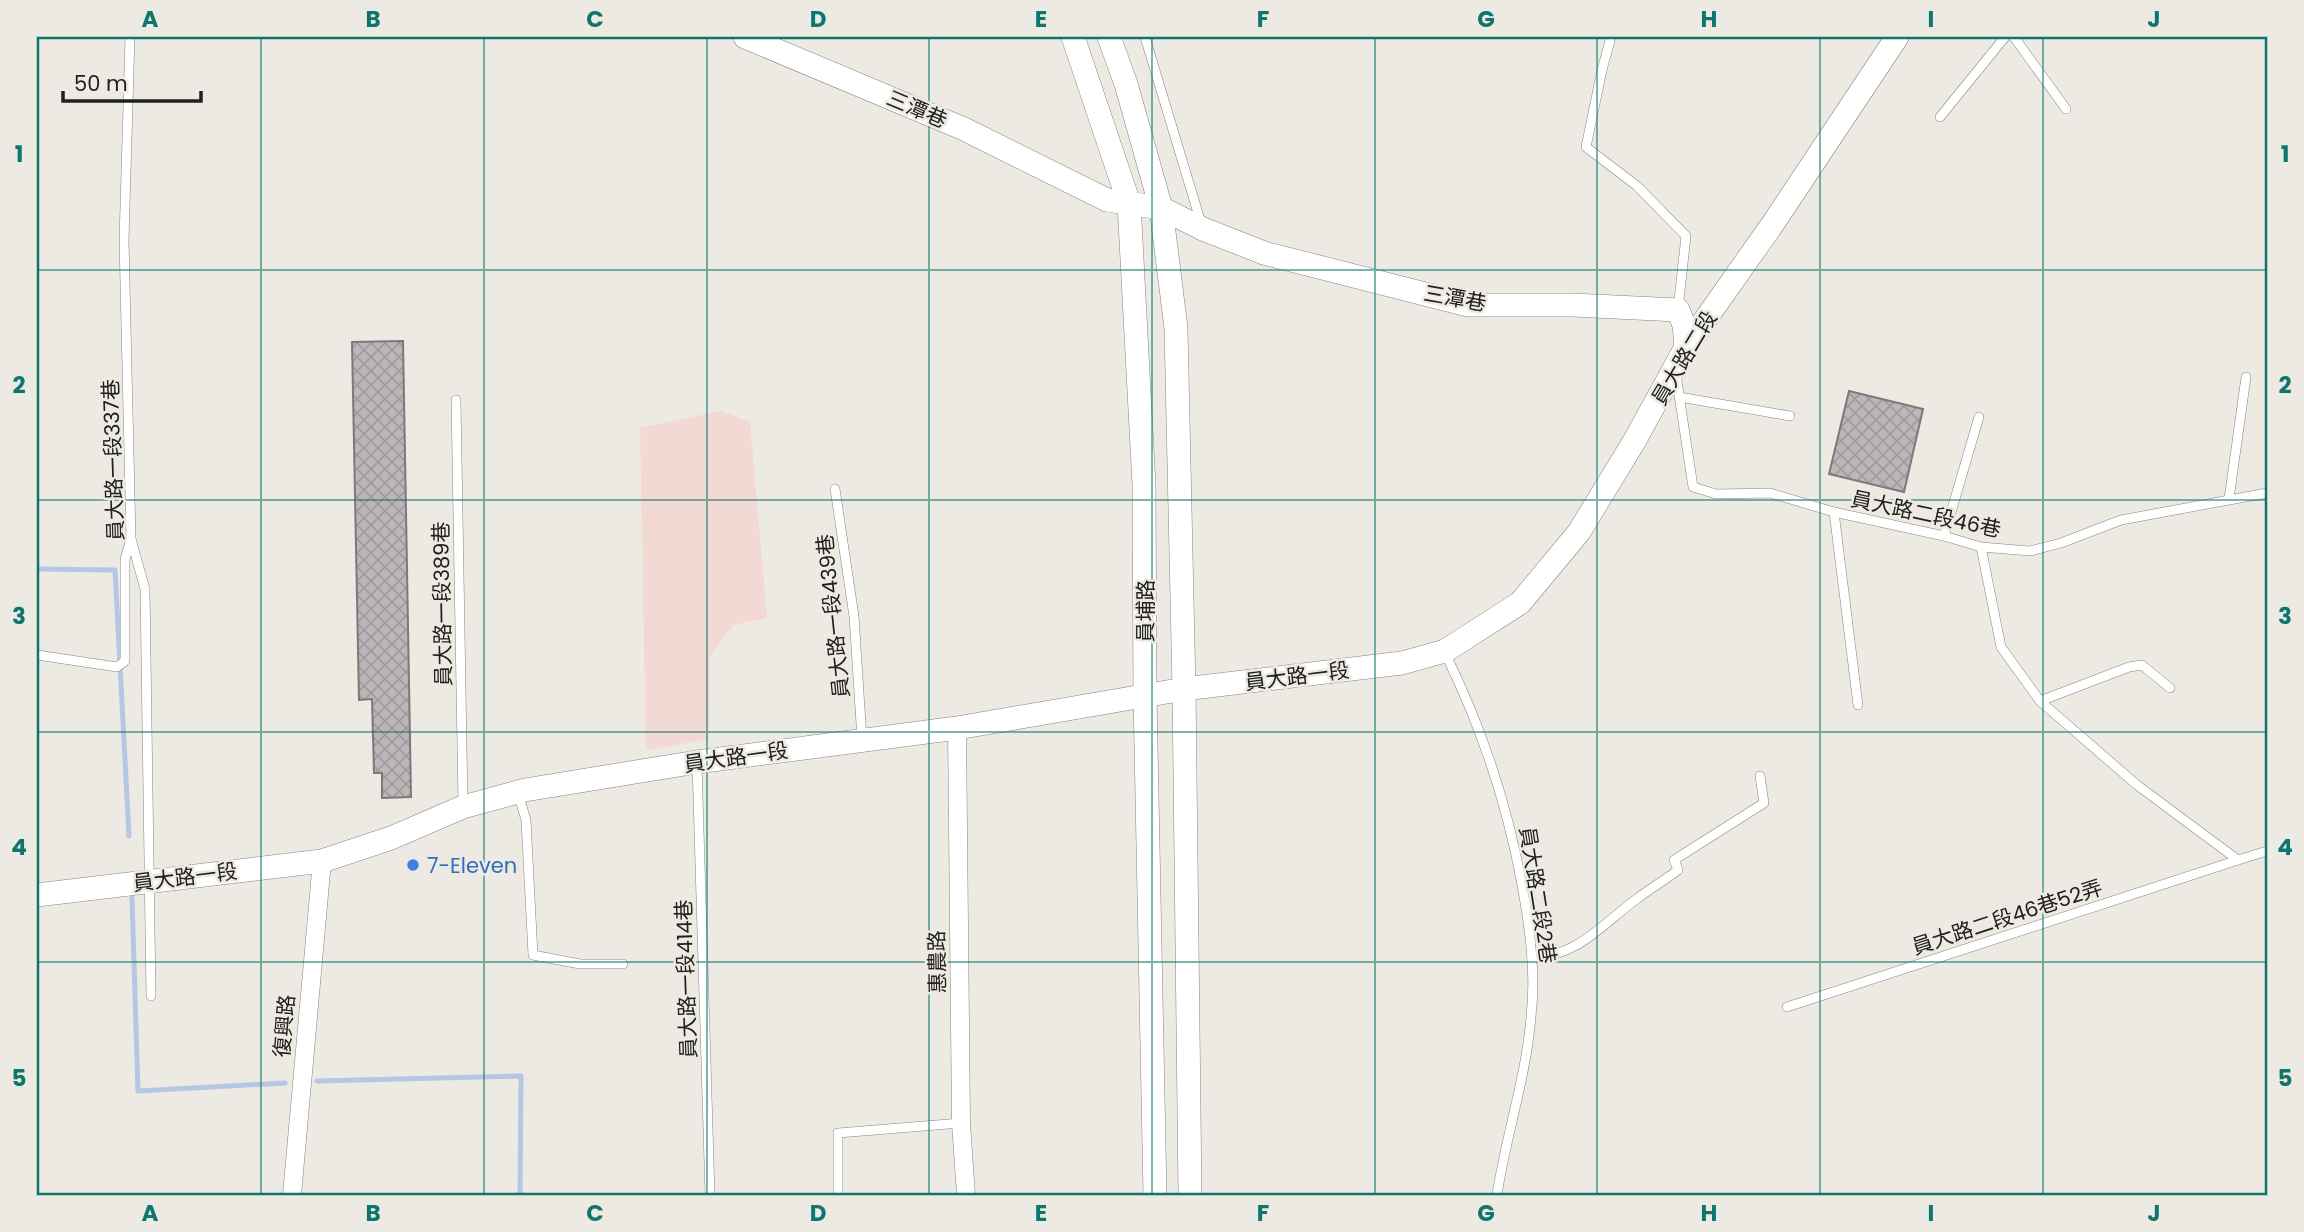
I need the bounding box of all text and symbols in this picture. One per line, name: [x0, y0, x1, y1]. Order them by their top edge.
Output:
text: A: [142, 3, 159, 35]
text: B: [365, 3, 381, 35]
text: C: [586, 3, 604, 35]
text: D: [810, 3, 826, 35]
text: E: [1035, 3, 1047, 35]
text: F: [1257, 3, 1269, 35]
text: G: [1477, 3, 1495, 35]
text: H: [1701, 3, 1717, 35]
text: I: [1928, 3, 1934, 35]
text: J: [2147, 3, 2161, 35]
scale bar: [63, 60, 201, 104]
text: 50 m: [74, 69, 128, 98]
street label: 三潭巷: [882, 83, 952, 135]
text: 1: [15, 138, 23, 170]
text: 1: [2281, 138, 2289, 170]
street label: 三潭巷: [1421, 278, 1489, 318]
street label: 員大路二段: [1645, 306, 1723, 410]
text: 2: [12, 369, 26, 401]
text: 2: [2278, 369, 2292, 401]
street label: 員大路一段337巷: [96, 378, 130, 542]
street label: 員大路二段46巷: [1848, 484, 2004, 544]
street label: 員大路一段389巷: [426, 521, 458, 687]
street label: 員大路一段439巷: [810, 533, 856, 699]
street label: 員埔路: [1131, 580, 1160, 643]
text: 3: [12, 600, 26, 632]
text: 3: [2278, 600, 2292, 632]
street label: 員大路一段: [1243, 655, 1351, 697]
street label: 員大路一段: [682, 735, 790, 779]
street label: 員大路二段2巷: [1513, 825, 1563, 965]
text: 4: [11, 831, 27, 863]
text: 4: [2277, 831, 2293, 863]
place label: 7-Eleven: [427, 851, 517, 880]
street label: 員大路一段: [131, 856, 239, 898]
marker: 7-Eleven: [405, 857, 421, 873]
street label: 員大路二段46巷52弄: [1908, 872, 2106, 962]
street label: 員大路一段414巷: [669, 899, 703, 1059]
street label: 惠農路: [922, 930, 952, 994]
street label: 復興路: [267, 993, 301, 1059]
text: 5: [12, 1062, 26, 1094]
text: 5: [2278, 1062, 2292, 1094]
text: A: [142, 1197, 159, 1229]
text: B: [365, 1197, 381, 1229]
text: C: [586, 1197, 604, 1229]
text: D: [810, 1197, 826, 1229]
text: E: [1035, 1197, 1047, 1229]
text: F: [1257, 1197, 1269, 1229]
text: G: [1477, 1197, 1495, 1229]
text: H: [1701, 1197, 1717, 1229]
text: I: [1928, 1197, 1934, 1229]
text: J: [2147, 1197, 2161, 1229]

